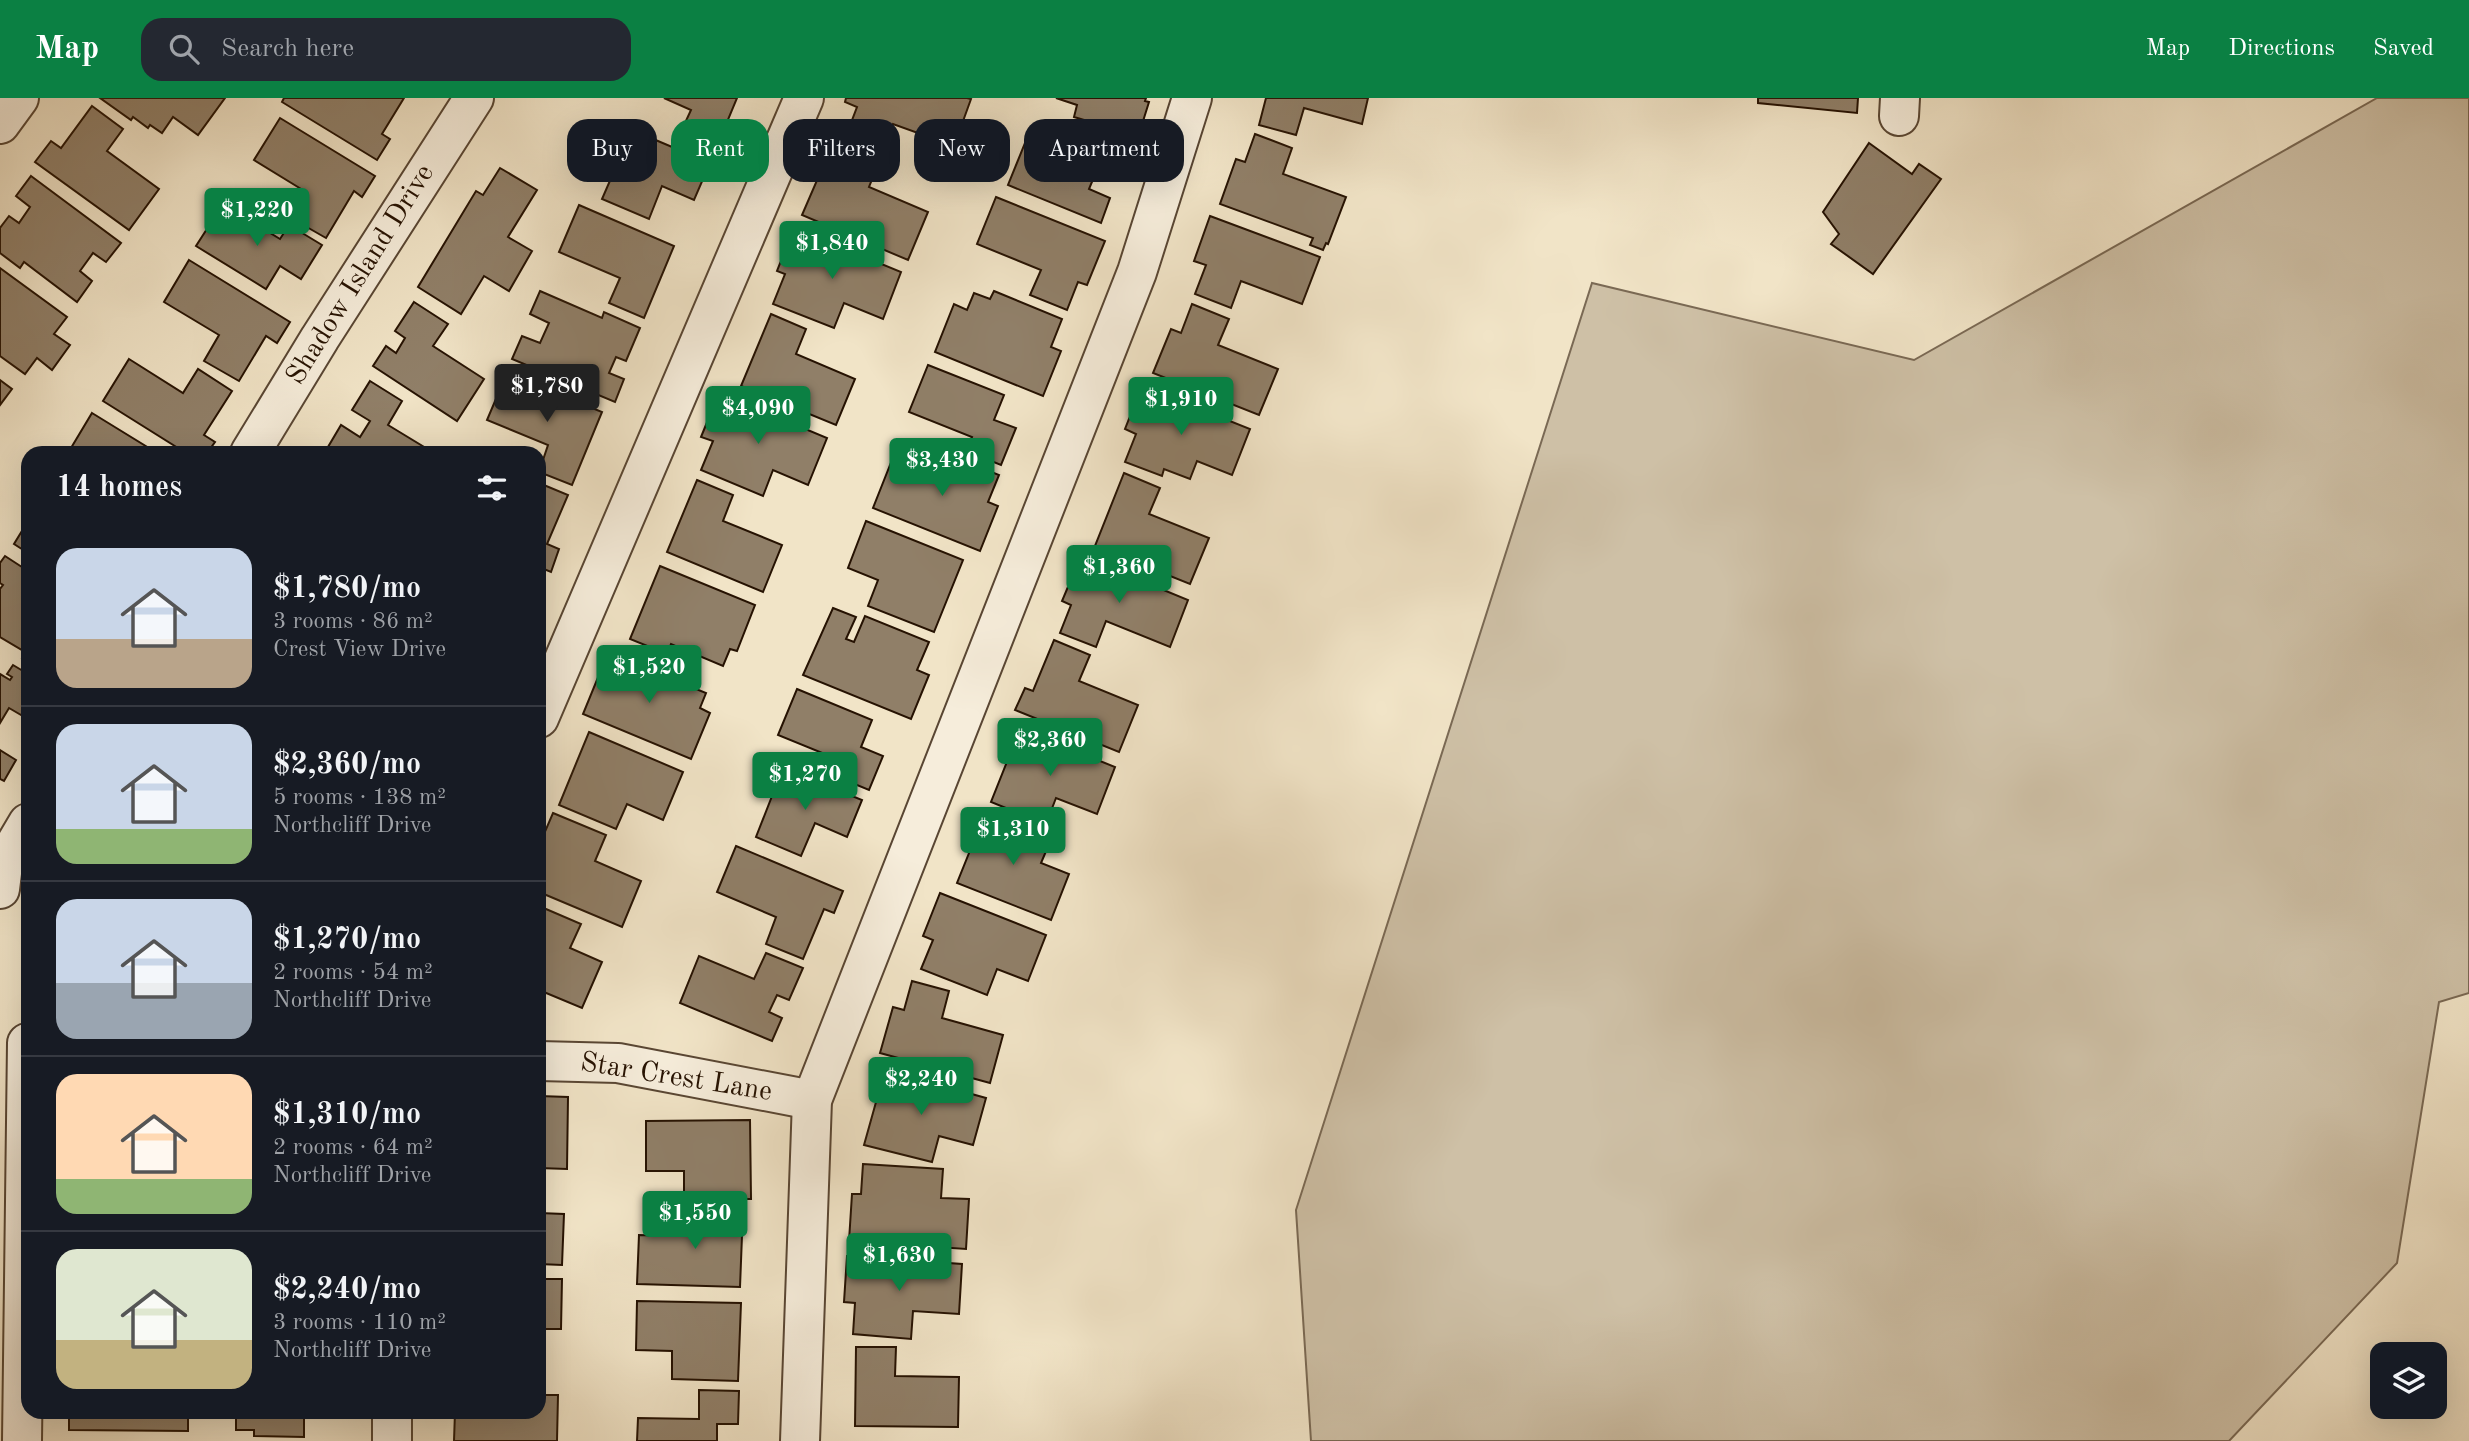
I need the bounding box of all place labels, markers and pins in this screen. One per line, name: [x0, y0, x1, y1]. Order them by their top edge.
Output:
pin: $1,220: [200, 188, 314, 248]
pin: $1,840: [775, 222, 889, 281]
pin: $1,780: [490, 364, 604, 424]
pin: $1,910: [1124, 378, 1238, 437]
pin: $4,090: [701, 386, 815, 446]
pin: $3,430: [885, 438, 999, 498]
pin: $1,360: [1062, 546, 1176, 605]
pin: $1,520: [592, 646, 706, 705]
pin: $2,360: [993, 718, 1107, 778]
pin: $1,270: [748, 752, 862, 812]
pin: $1,310: [956, 808, 1070, 867]
pin: $2,240: [864, 1058, 978, 1117]
pin: $1,550: [638, 1192, 752, 1251]
pin: $1,630: [842, 1234, 956, 1293]

